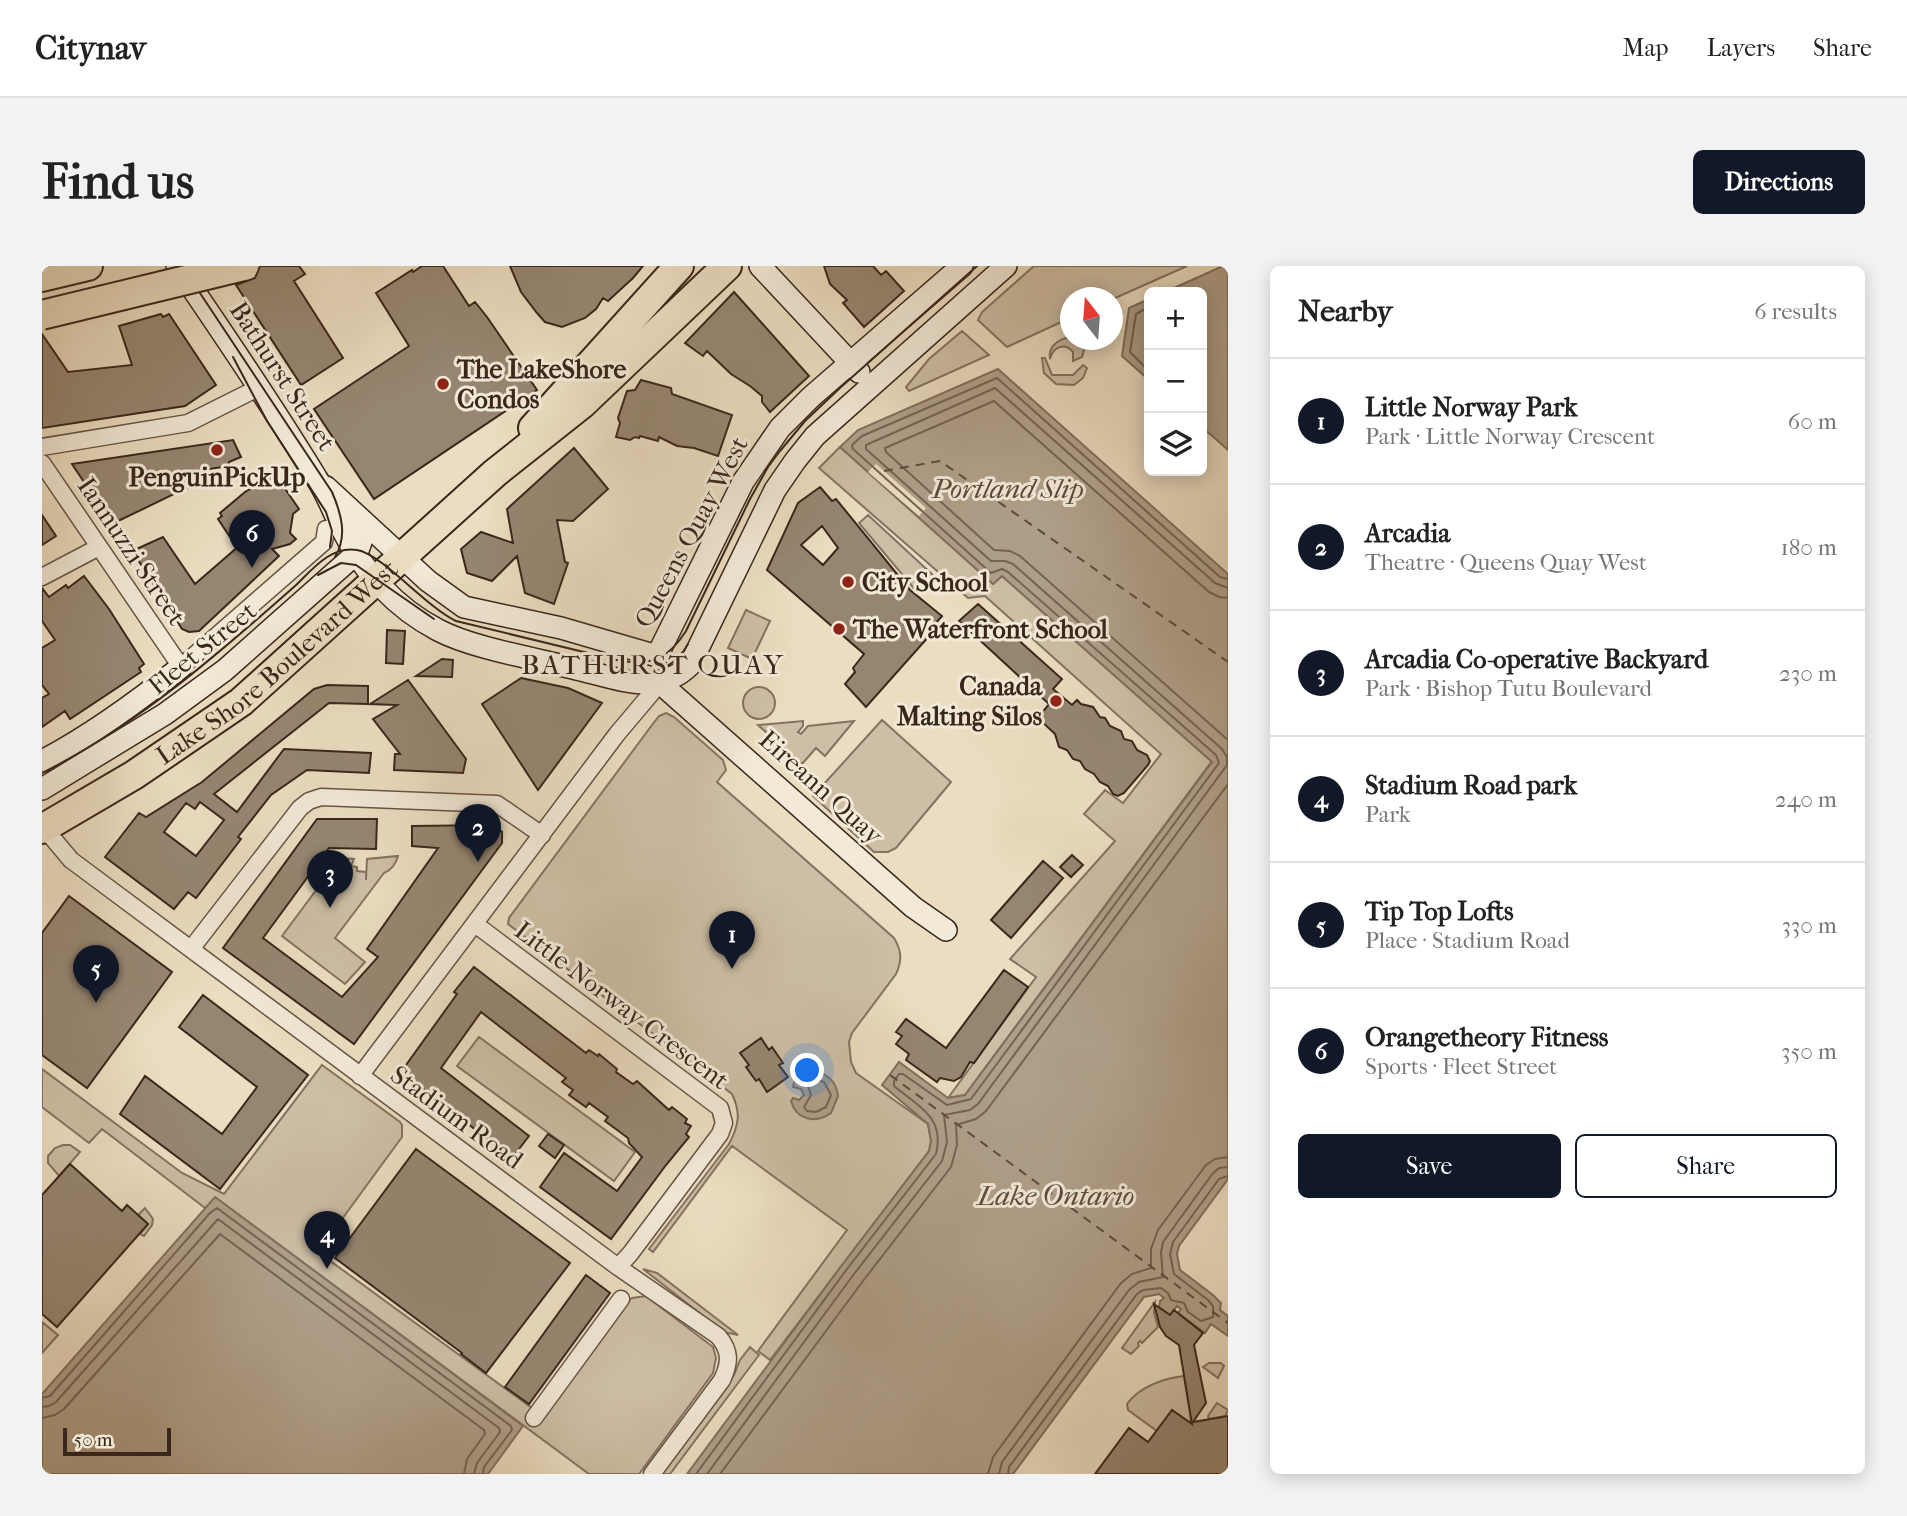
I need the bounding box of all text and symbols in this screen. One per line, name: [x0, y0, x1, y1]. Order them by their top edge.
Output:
text: Citynav: [35, 29, 146, 68]
text: Map: [1623, 34, 1669, 62]
text: Layers: [1707, 34, 1775, 62]
text: Share: [1813, 34, 1872, 62]
button: Directions: [1693, 150, 1865, 214]
text: Find us: [42, 153, 194, 211]
north arrow: [1060, 287, 1123, 350]
map controls: [1144, 287, 1207, 476]
button: +: [1144, 287, 1207, 350]
text: Nearby: [1298, 294, 1393, 329]
street label: Bathurst Street: [223, 296, 343, 457]
text: 6 results: [1754, 298, 1837, 325]
button: −: [1144, 350, 1207, 413]
place label: The LakeShore Condos: [456, 354, 626, 415]
marker: The LakeShore Condos: [435, 376, 451, 392]
text: Little Norway Park: [1365, 392, 1577, 423]
text: 1: [1317, 408, 1325, 435]
text: 60 m: [1788, 408, 1837, 435]
button: layers: [1144, 413, 1207, 476]
text: Park · Little Norway Crescent: [1365, 423, 1655, 450]
street label: Queens Quay West: [628, 431, 755, 633]
marker: PenguinPickUp: [209, 442, 225, 458]
place label: PenguinPickUp: [129, 462, 305, 493]
street label: Iannuzzi Street: [71, 471, 193, 632]
water label: Portland Slip: [930, 472, 1084, 505]
pin: 6: [229, 510, 275, 568]
text: Arcadia: [1365, 518, 1450, 549]
text: 2: [1315, 534, 1327, 561]
text: 180 m: [1780, 534, 1837, 561]
text: Theatre · Queens Quay West: [1365, 549, 1647, 576]
street label: Lake Shore Boulevard West: [150, 553, 405, 771]
place label: City School: [862, 567, 989, 598]
marker: City School: [840, 574, 856, 590]
street label: Fleet Street: [142, 595, 263, 701]
place label: The Waterfront School: [852, 614, 1109, 645]
marker: The Waterfront School: [831, 621, 847, 637]
text: Arcadia Co-operative Backyard: [1365, 644, 1708, 675]
district label: BATHURST QUAY: [521, 648, 785, 681]
text: 3: [1316, 660, 1326, 687]
text: 230 m: [1779, 660, 1837, 687]
place label: Canada Malting Silos: [897, 671, 1043, 732]
text: Park · Bishop Tutu Boulevard: [1365, 675, 1652, 702]
marker: Canada Malting Silos: [1048, 693, 1064, 709]
street label: Eireann Quay: [753, 724, 890, 852]
text: Stadium Road park: [1365, 770, 1577, 801]
text: 4: [1314, 786, 1328, 813]
text: 240 m: [1775, 786, 1837, 813]
text: Park: [1365, 801, 1411, 828]
pin: 2: [455, 804, 501, 862]
pin: 3: [307, 850, 353, 908]
text: Tip Top Lofts: [1365, 896, 1514, 927]
pin: 1: [709, 911, 755, 969]
text: 5: [1316, 912, 1326, 939]
text: 330 m: [1781, 912, 1837, 939]
street label: Little Norway Crescent: [509, 915, 735, 1096]
text: Place · Stadium Road: [1365, 927, 1570, 954]
pin: 5: [73, 945, 119, 1003]
text: Orangetheory Fitness: [1365, 1022, 1608, 1053]
text: 6: [1315, 1038, 1327, 1065]
text: 350 m: [1781, 1038, 1837, 1065]
your location: [790, 1053, 824, 1087]
text: Sports · Fleet Street: [1365, 1053, 1557, 1080]
street label: Stadium Road: [384, 1059, 530, 1176]
button: Save: [1298, 1134, 1561, 1198]
button: Share: [1575, 1134, 1837, 1198]
water label: Lake Ontario: [976, 1179, 1134, 1212]
pin: 4: [304, 1211, 350, 1269]
scale bar: [63, 1425, 172, 1457]
text: 50 m: [74, 1429, 113, 1451]

